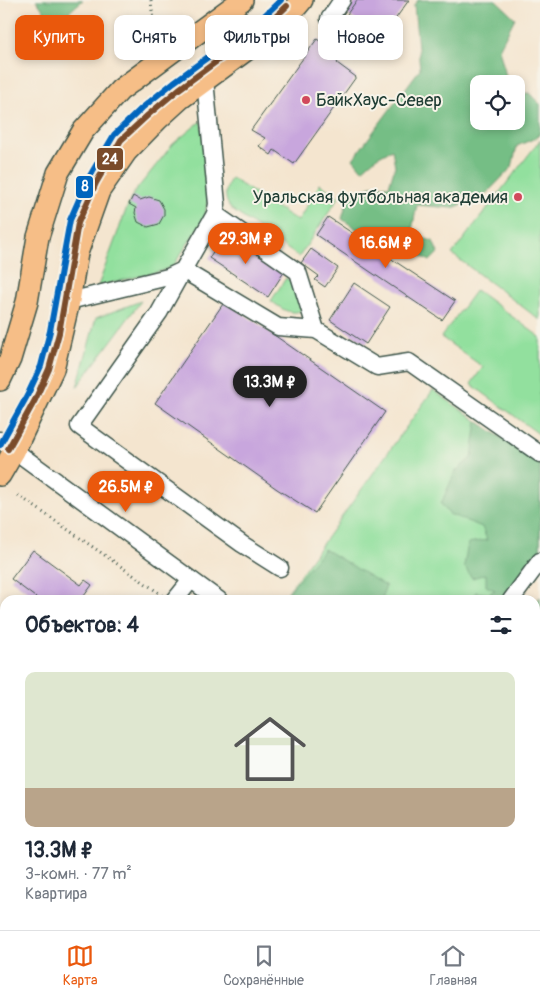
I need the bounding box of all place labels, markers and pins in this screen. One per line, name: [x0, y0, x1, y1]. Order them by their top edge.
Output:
place label: БайкХаус-Север: [316, 89, 442, 112]
marker: БайкХаус-Север: [300, 94, 312, 106]
place label: Уральская футбольная академия: [253, 186, 508, 209]
marker: Уральская футбольная академия: [512, 191, 524, 203]
pin: 29.3M ₽: [200, 222, 292, 265]
pin: 16.6M ₽: [340, 226, 432, 269]
pin: 13.3M ₽: [224, 366, 316, 408]
pin: 26.5M ₽: [80, 470, 172, 513]

